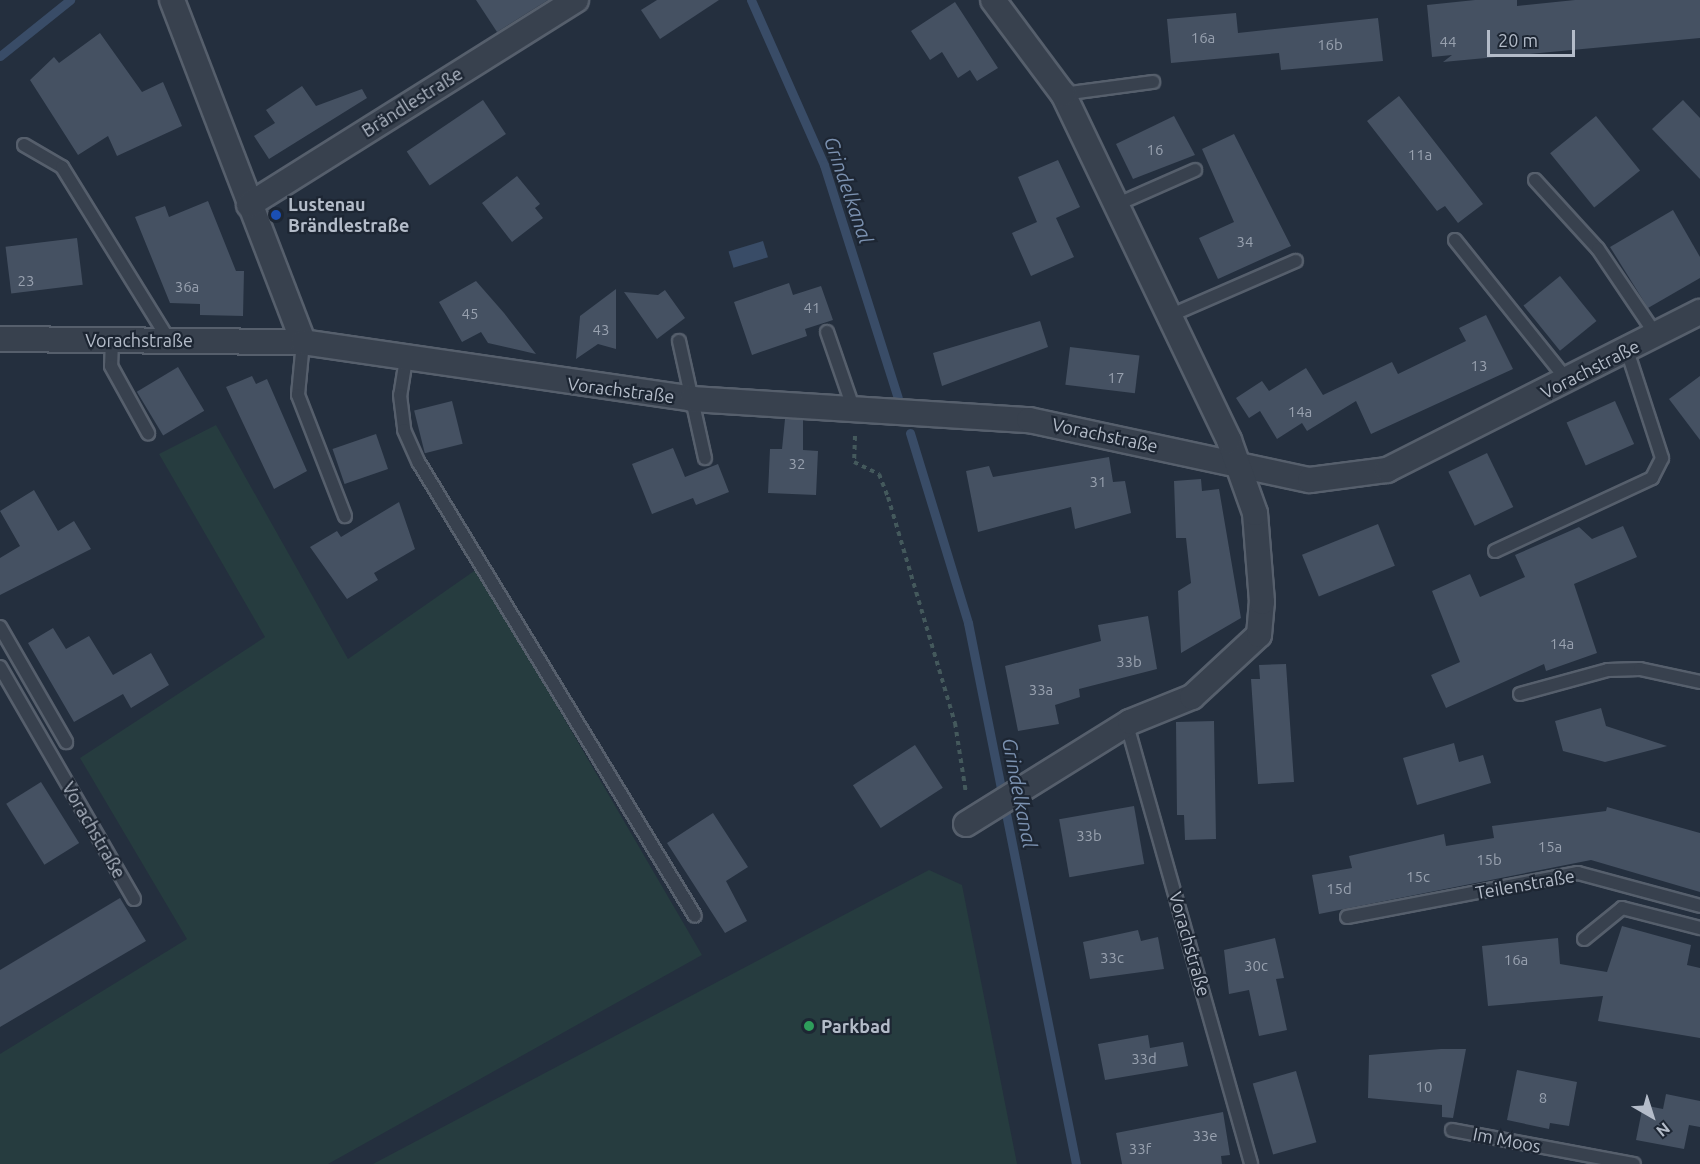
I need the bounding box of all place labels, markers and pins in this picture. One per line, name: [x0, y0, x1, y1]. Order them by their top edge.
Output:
place label: Lustenau Brändlestraße: [288, 194, 409, 236]
marker: Lustenau Brändlestraße: [269, 208, 283, 222]
place label: Parkbad: [821, 1015, 891, 1037]
marker: Parkbad: [802, 1019, 816, 1033]

